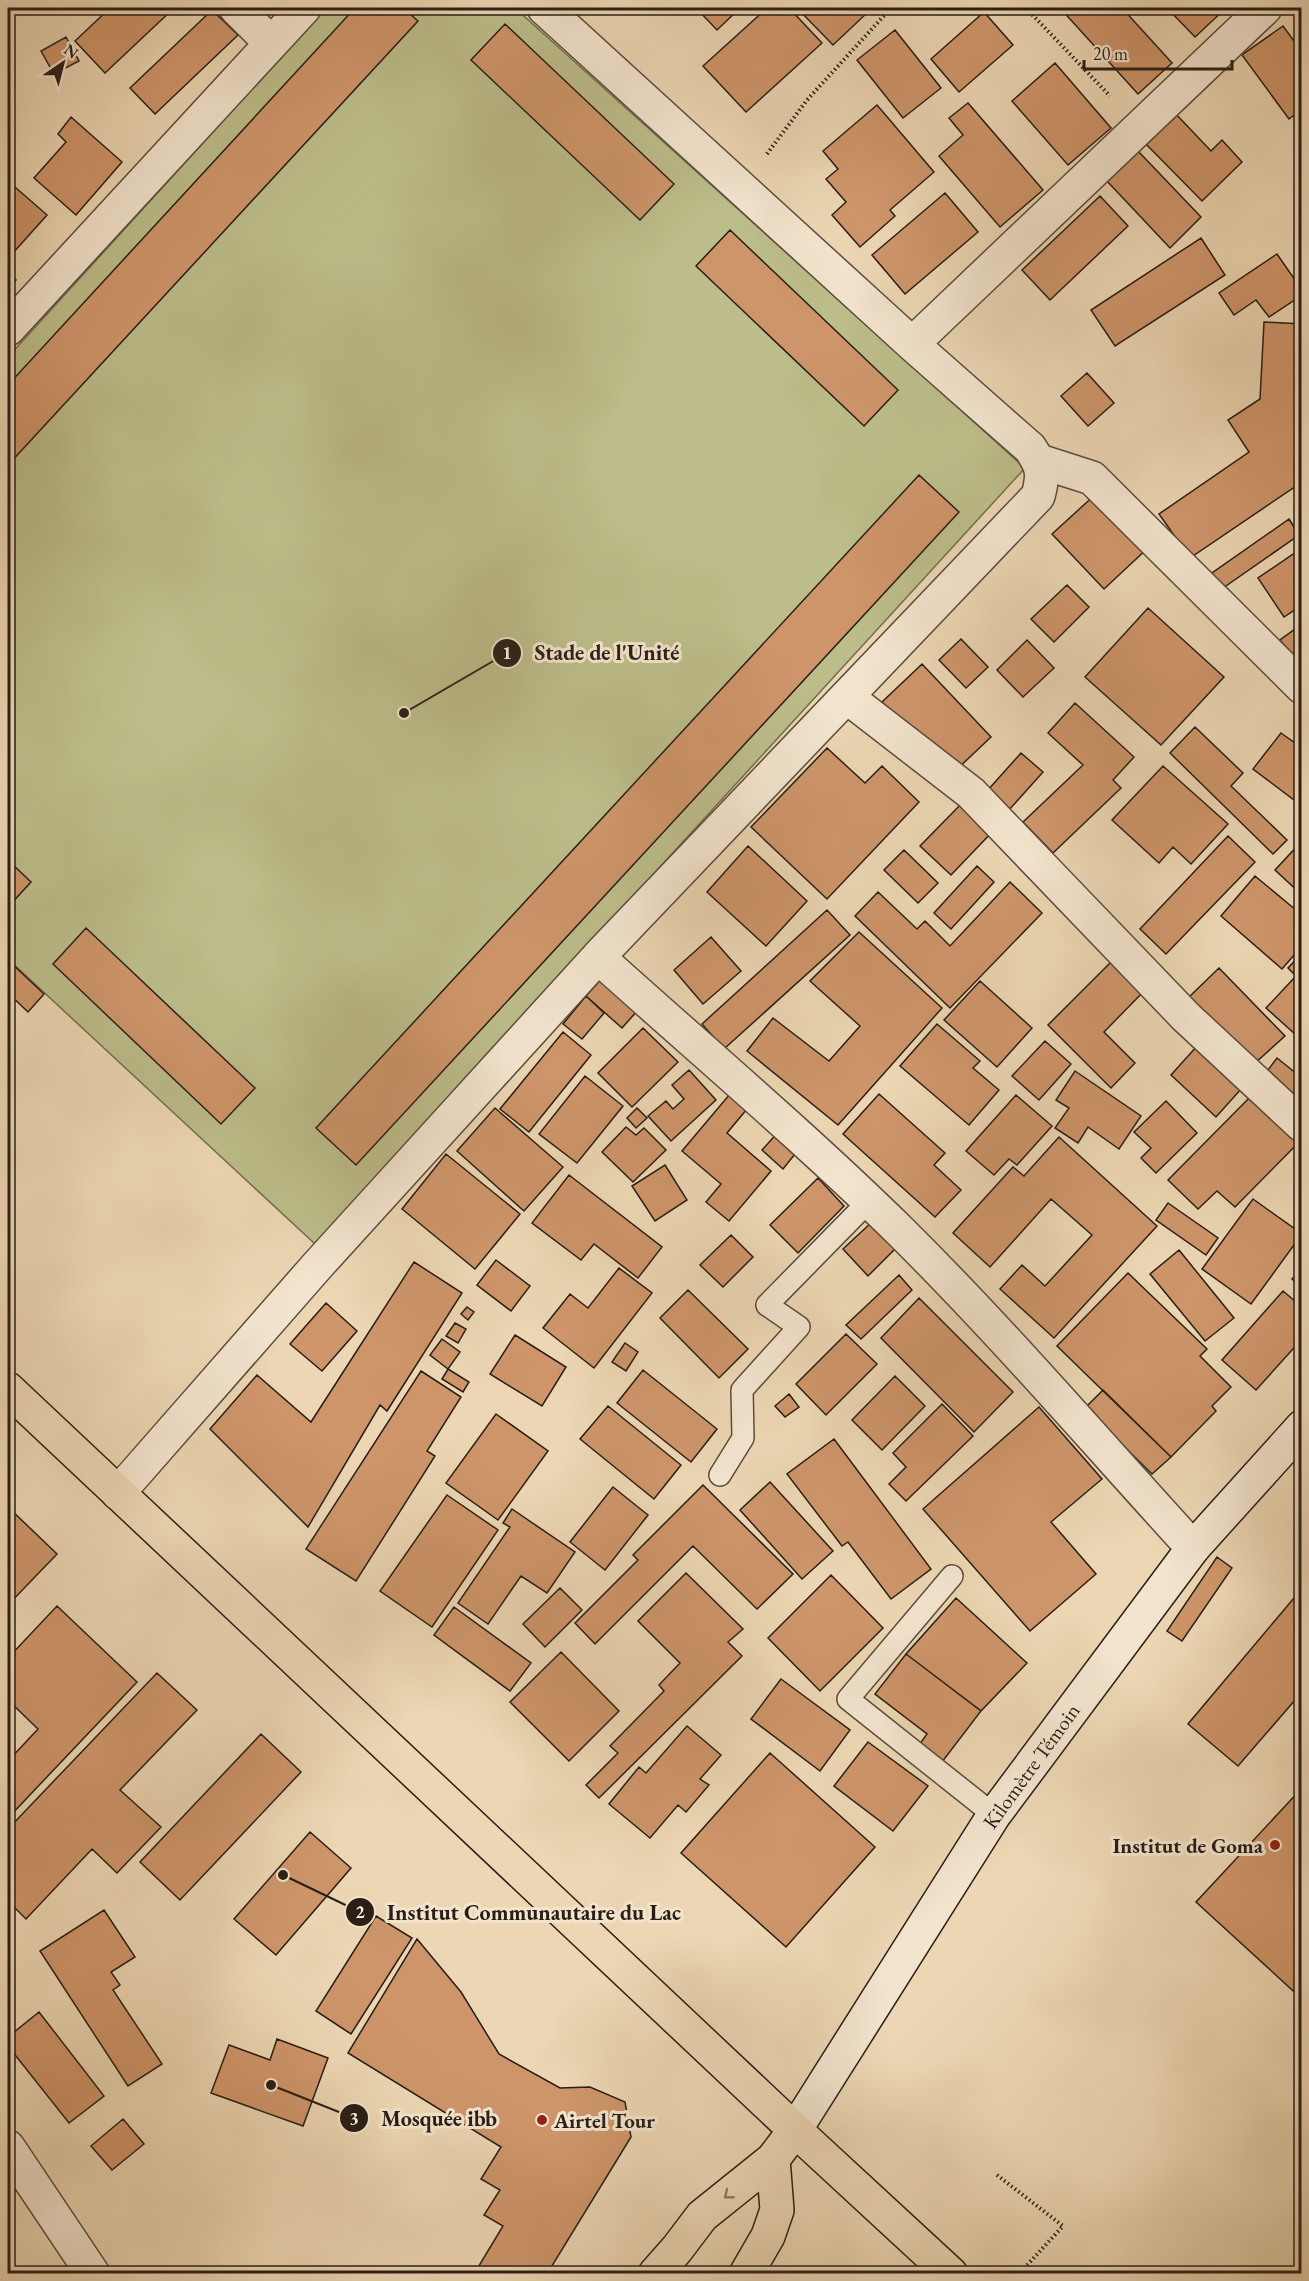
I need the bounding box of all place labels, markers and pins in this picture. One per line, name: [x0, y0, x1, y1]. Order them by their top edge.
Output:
callout: Stade de l'Unité: [492, 633, 691, 673]
place label: Institut de Goma: [1113, 1832, 1264, 1859]
marker: Institut de Goma: [1268, 1838, 1282, 1852]
callout: Institut Communautaire du Lac: [345, 1892, 693, 1932]
callout: Mosquée ibb: [339, 2098, 509, 2138]
place label: Airtel Tour: [553, 2107, 655, 2134]
marker: Airtel Tour: [535, 2113, 549, 2127]

